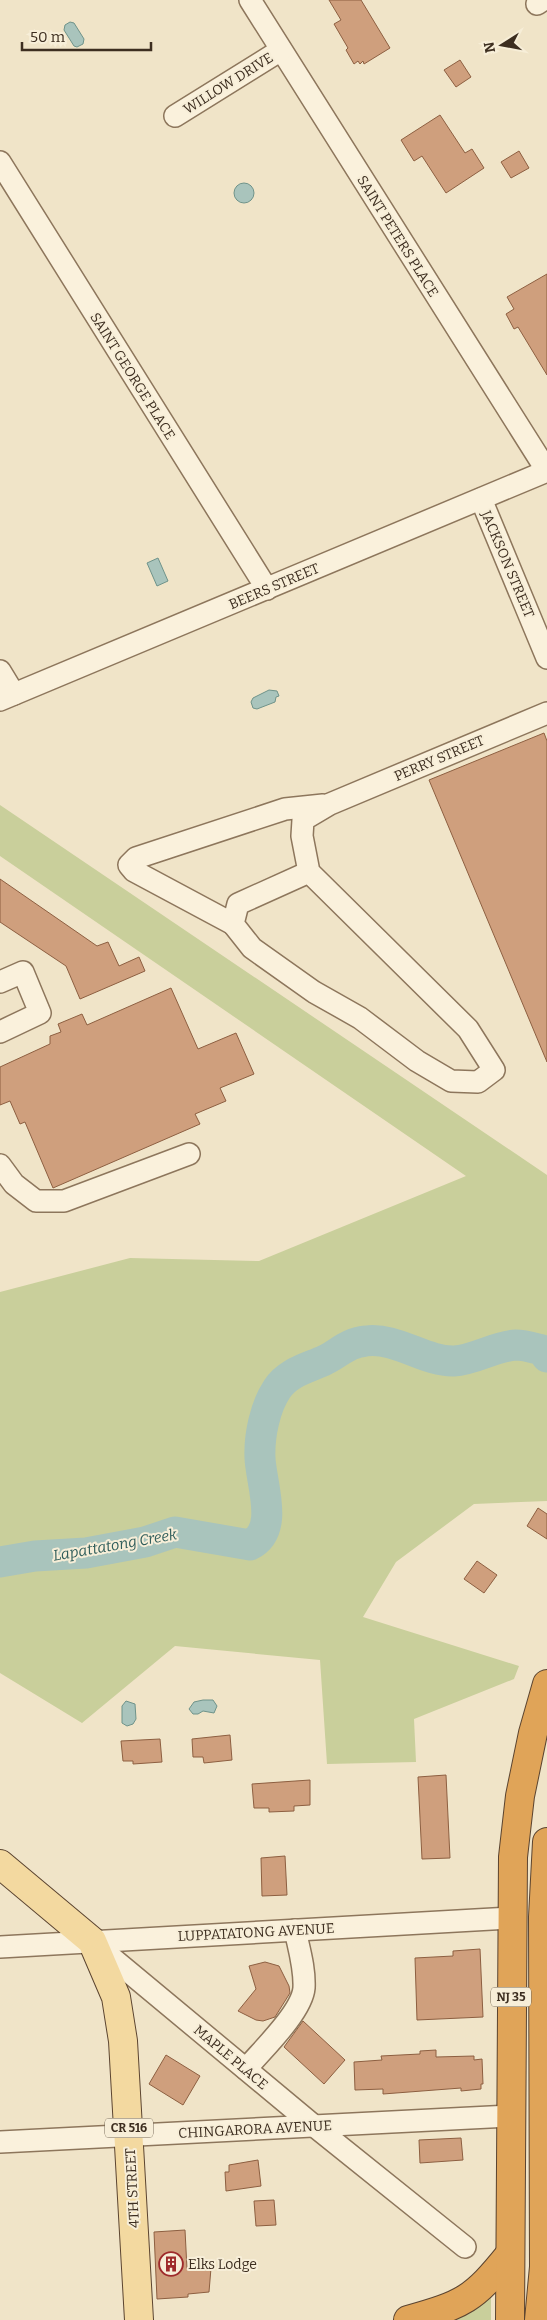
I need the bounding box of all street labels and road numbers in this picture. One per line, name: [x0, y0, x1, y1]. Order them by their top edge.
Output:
street label: WILLOW DRIVE: [180, 49, 276, 118]
street label: SAINT PETERS PLACE: [353, 172, 442, 300]
street label: SAINT GEORGE PLACE: [86, 309, 179, 443]
street label: JACKSON STREET: [477, 507, 538, 620]
street label: BEERS STREET: [226, 560, 322, 613]
street label: PERRY STREET: [392, 732, 487, 785]
street label: LUPPATATONG AVENUE: [177, 1920, 335, 1945]
road number: NJ 35: [491, 1988, 531, 2006]
street label: MAPLE PLACE: [190, 2021, 271, 2093]
street label: CHINGARORA AVENUE: [178, 2117, 332, 2142]
road number: CR 516: [105, 2118, 153, 2138]
street label: 4TH STREET: [122, 2148, 143, 2228]

